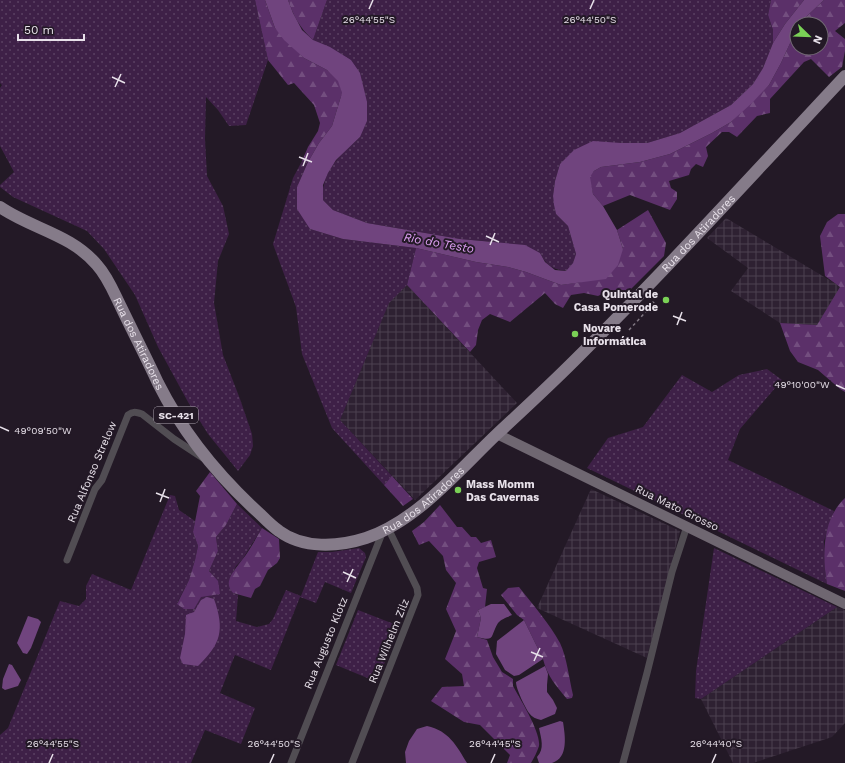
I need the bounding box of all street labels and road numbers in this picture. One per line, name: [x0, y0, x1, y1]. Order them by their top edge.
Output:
street label: Rua dos Atiradores: [659, 192, 738, 274]
street label: Rua dos Atiradores: [111, 295, 167, 392]
road number: SC-421: [154, 407, 198, 423]
street label: Rua Alfonso Strelow: [65, 419, 119, 525]
street label: Rua dos Atiradores: [380, 464, 467, 537]
street label: Rua Mato Grosso: [633, 482, 721, 534]
street label: Rua Augusto Klotz: [302, 595, 350, 691]
street label: Rua Wilhelm Zilz: [366, 597, 412, 685]

